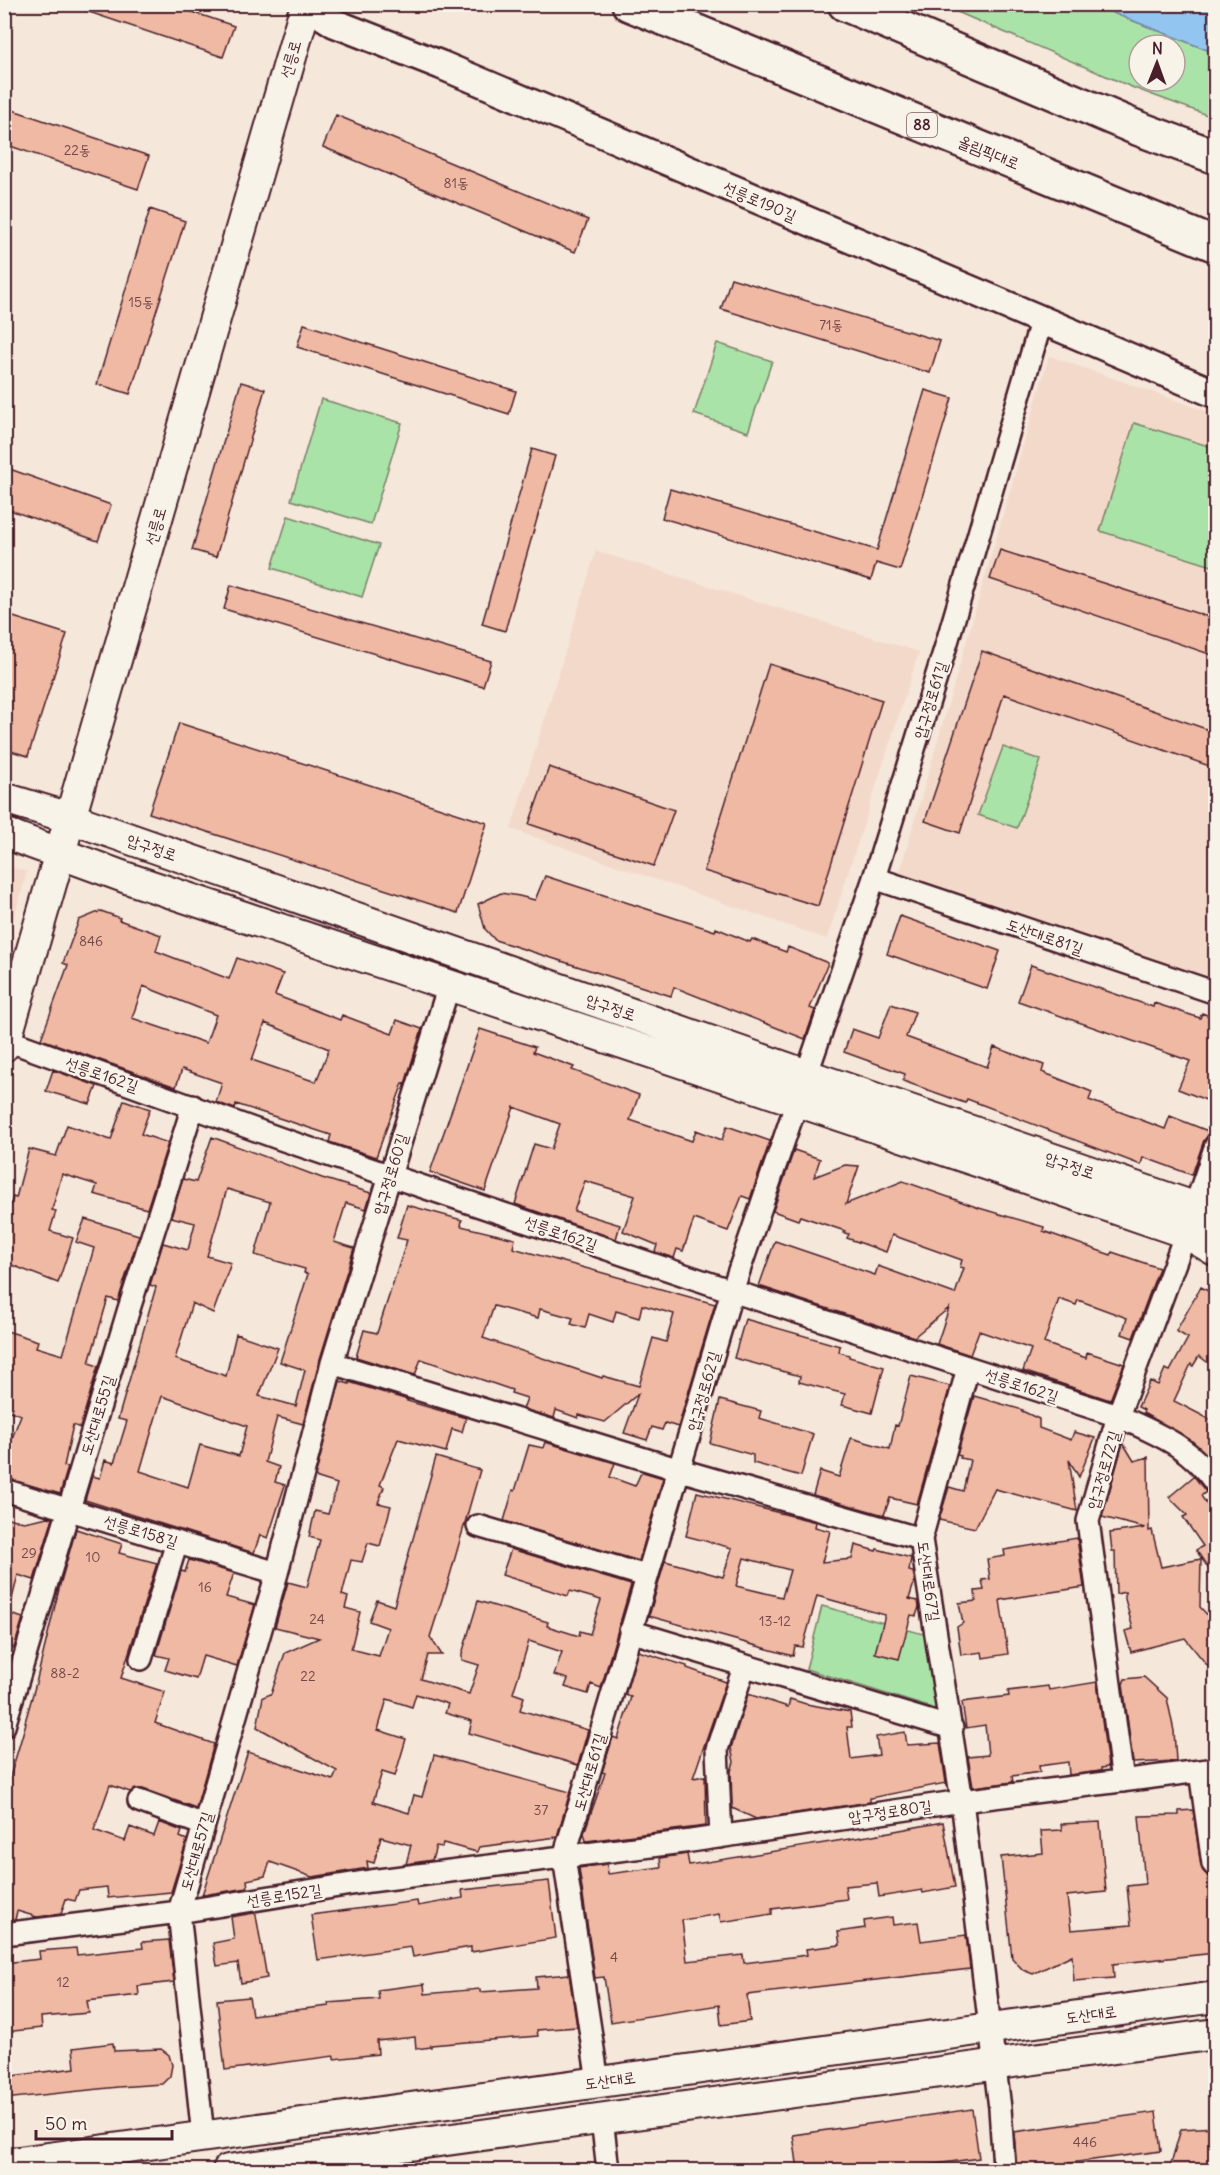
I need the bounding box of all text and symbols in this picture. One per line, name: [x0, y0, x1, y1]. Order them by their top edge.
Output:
north arrow: [1127, 33, 1187, 93]
street label: 선릉로: [275, 38, 305, 80]
text: N: [1152, 38, 1163, 58]
road number: 88: [907, 113, 937, 137]
street label: 올림픽대로: [955, 131, 1023, 173]
house number: 22동: [64, 141, 90, 159]
house number: 81동: [444, 174, 468, 192]
street label: 선릉로190길: [720, 177, 800, 225]
house number: 15동: [129, 293, 153, 311]
house number: 71동: [819, 316, 843, 334]
street label: 선릉로: [140, 505, 170, 547]
street label: 압구정로61길: [909, 659, 951, 741]
street label: 압구정로: [124, 829, 180, 865]
street label: 도산대로81길: [1004, 914, 1086, 959]
house number: 846: [79, 932, 103, 950]
street label: 압구정로: [583, 989, 639, 1025]
street label: 선릉로162길: [63, 1052, 141, 1096]
street label: 압구정로60길: [368, 1131, 412, 1217]
street label: 압구정로: [1042, 1147, 1098, 1183]
street label: 선릉로162길: [522, 1211, 600, 1255]
street label: 압구정로62길: [682, 1349, 724, 1433]
street label: 선릉로162길: [983, 1364, 1061, 1406]
street label: 도산대로55길: [75, 1372, 119, 1458]
street label: 압구정로72길: [1082, 1428, 1124, 1512]
street label: 선릉로158길: [102, 1510, 181, 1552]
street label: 도산대로67길: [913, 1539, 945, 1623]
house number: 29: [21, 1544, 37, 1562]
house number: 10: [86, 1548, 100, 1566]
house number: 16: [198, 1578, 212, 1596]
house number: 24: [309, 1610, 325, 1628]
house number: 13-12: [759, 1612, 791, 1630]
house number: 88-2: [50, 1664, 80, 1682]
house number: 22: [300, 1667, 316, 1685]
street label: 도산대로61길: [568, 1731, 610, 1813]
street label: 압구정로80길: [847, 1795, 933, 1827]
house number: 37: [534, 1801, 549, 1819]
street label: 도산대로57길: [175, 1809, 217, 1893]
street label: 선릉로152길: [245, 1879, 323, 1911]
house number: 4: [610, 1948, 618, 1966]
house number: 12: [56, 1973, 70, 1991]
street label: 도산대로: [1064, 2001, 1118, 2027]
street label: 도산대로: [583, 2067, 637, 2093]
scale bar: [36, 2103, 172, 2141]
text: 50 m: [45, 2112, 87, 2135]
house number: 446: [1073, 2133, 1097, 2151]

